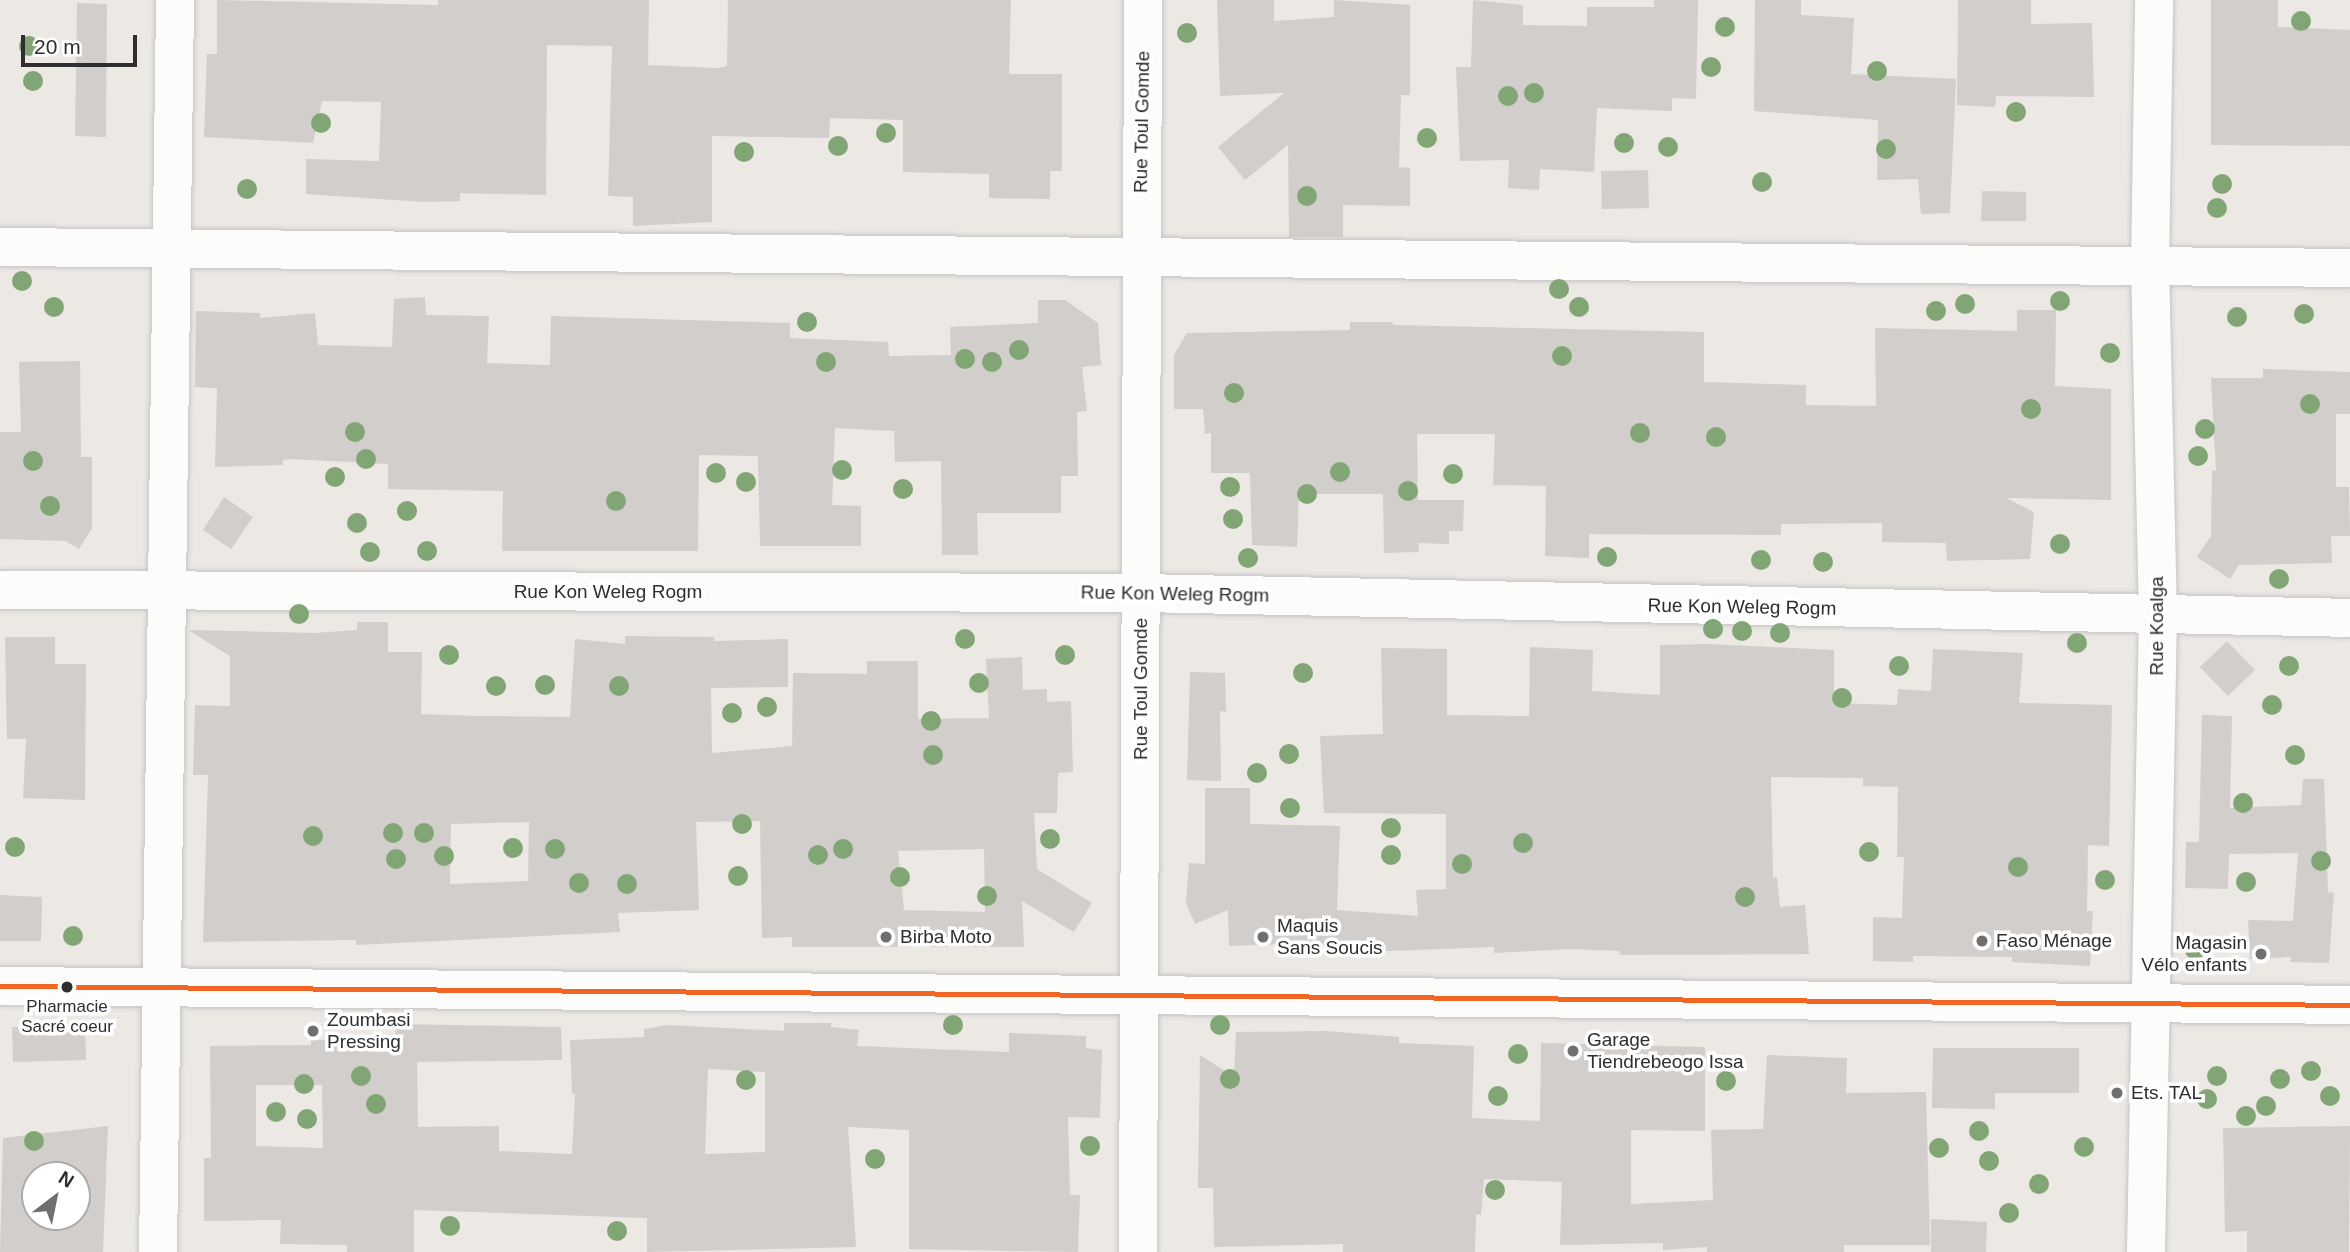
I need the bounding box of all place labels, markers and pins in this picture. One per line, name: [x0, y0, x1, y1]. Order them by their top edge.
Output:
place label: Maquis Sans Soucis: [1277, 915, 1383, 959]
place label: Birba Moto: [900, 926, 992, 948]
marker: Birba Moto: [878, 929, 894, 945]
marker: Maquis Sans Soucis: [1255, 929, 1271, 945]
place label: Faso Ménage: [1996, 930, 2112, 952]
place label: Magasin Vélo enfants: [2141, 932, 2247, 976]
marker: Faso Ménage: [1974, 933, 1990, 949]
marker: Magasin Vélo enfants: [2253, 946, 2269, 962]
marker: Pharmacie Sacré coeur: [60, 980, 74, 994]
place label: Pharmacie Sacré coeur: [21, 997, 113, 1037]
place label: Zoumbasi Pressing: [327, 1009, 410, 1053]
marker: Zoumbasi Pressing: [305, 1023, 321, 1039]
place label: Garage Tiendrebeogo Issa: [1587, 1029, 1744, 1073]
marker: Garage Tiendrebeogo Issa: [1565, 1043, 1581, 1059]
place label: Ets. TAL: [2131, 1082, 2202, 1104]
marker: Ets. TAL: [2109, 1085, 2125, 1101]

